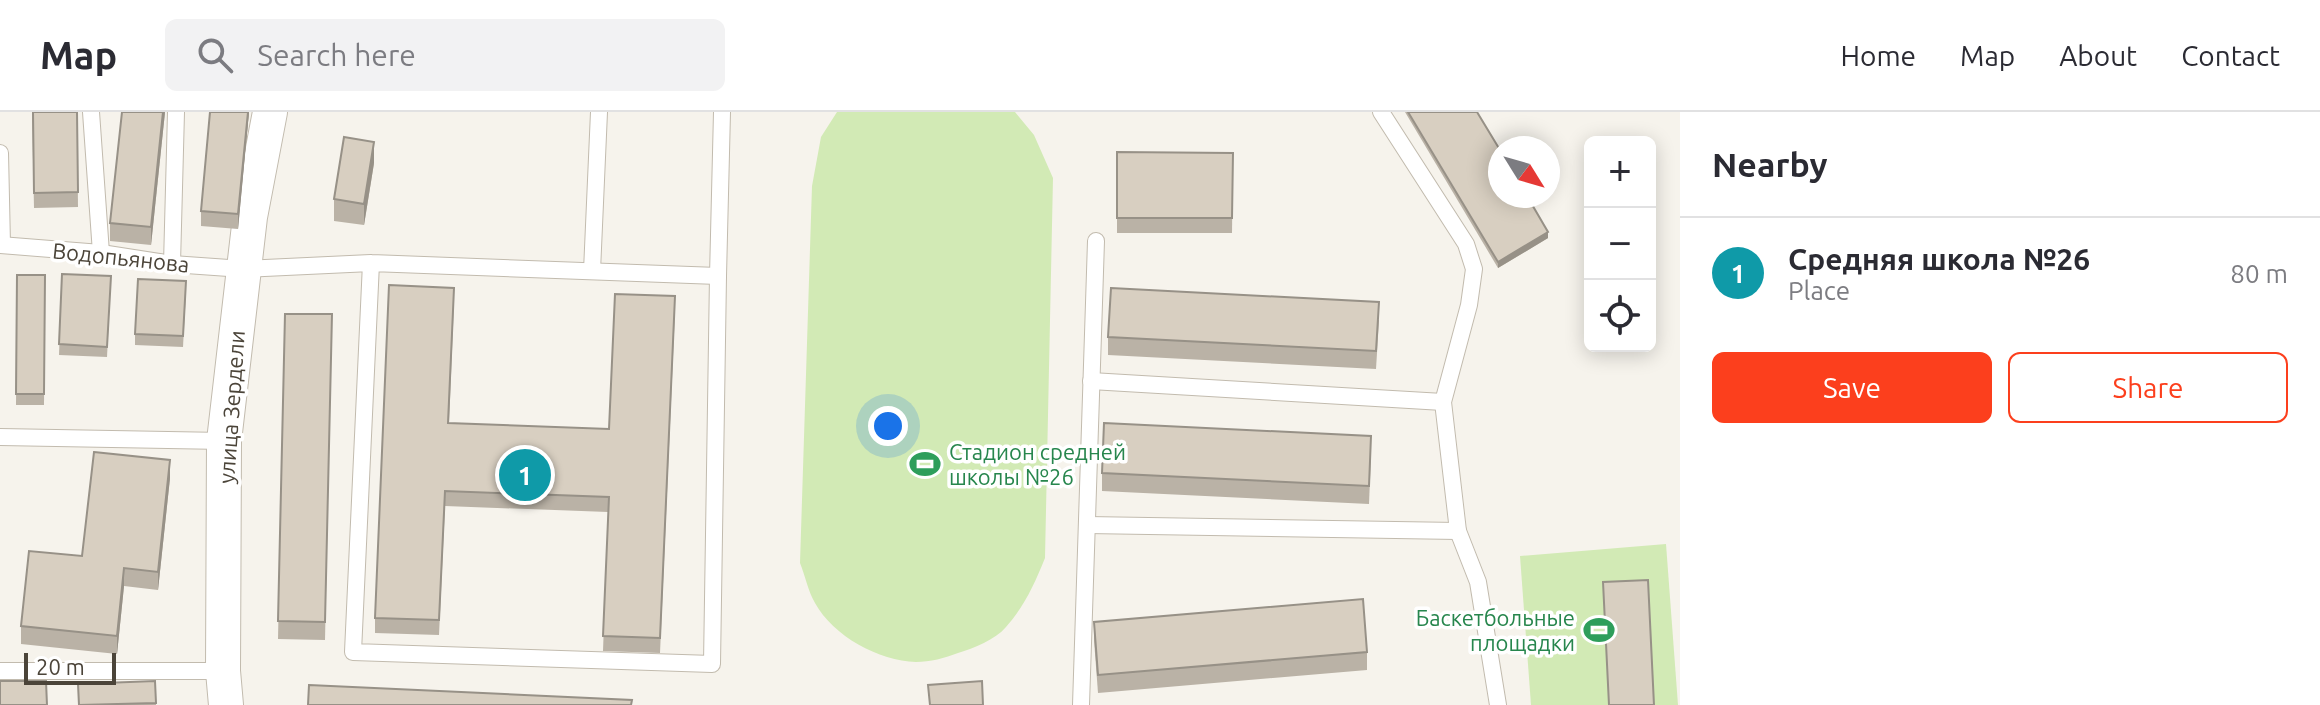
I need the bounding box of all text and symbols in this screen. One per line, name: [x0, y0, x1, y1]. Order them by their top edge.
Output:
search box: [165, 19, 725, 91]
icon: search: [193, 33, 237, 77]
text: Map: [40, 34, 117, 76]
text: Search here: [257, 38, 416, 72]
text: Home: [1841, 40, 1916, 71]
text: Map: [1960, 40, 2015, 71]
text: About: [2059, 40, 2137, 71]
text: Contact: [2181, 40, 2280, 71]
north arrow: [1488, 136, 1560, 208]
map controls: [1584, 136, 1656, 352]
button: +: [1584, 136, 1656, 208]
text: Nearby: [1712, 145, 1827, 183]
button: −: [1584, 208, 1656, 280]
street label: Водопьянова: [51, 237, 191, 277]
text: Средняя школа №26: [1788, 242, 2090, 276]
text: 1: [1731, 259, 1745, 288]
text: 80 m: [2230, 259, 2288, 288]
text: Place: [1788, 276, 1850, 305]
button: locate: [1584, 280, 1656, 352]
street label: улица Зердели: [213, 330, 249, 484]
button: Save: [1712, 352, 1992, 423]
button: Share: [2008, 352, 2288, 423]
your location: [868, 406, 908, 446]
place label: Стадион средней школы №26: [949, 439, 1126, 489]
pin: 1: [499, 445, 551, 505]
sports icon: Стадион средней школы №26: [908, 447, 942, 481]
place label: Баскетбольные площадки: [1416, 605, 1575, 655]
sports icon: Баскетбольные площадки: [1582, 613, 1616, 647]
scale bar: [24, 649, 116, 685]
text: 20 m: [36, 654, 85, 679]

